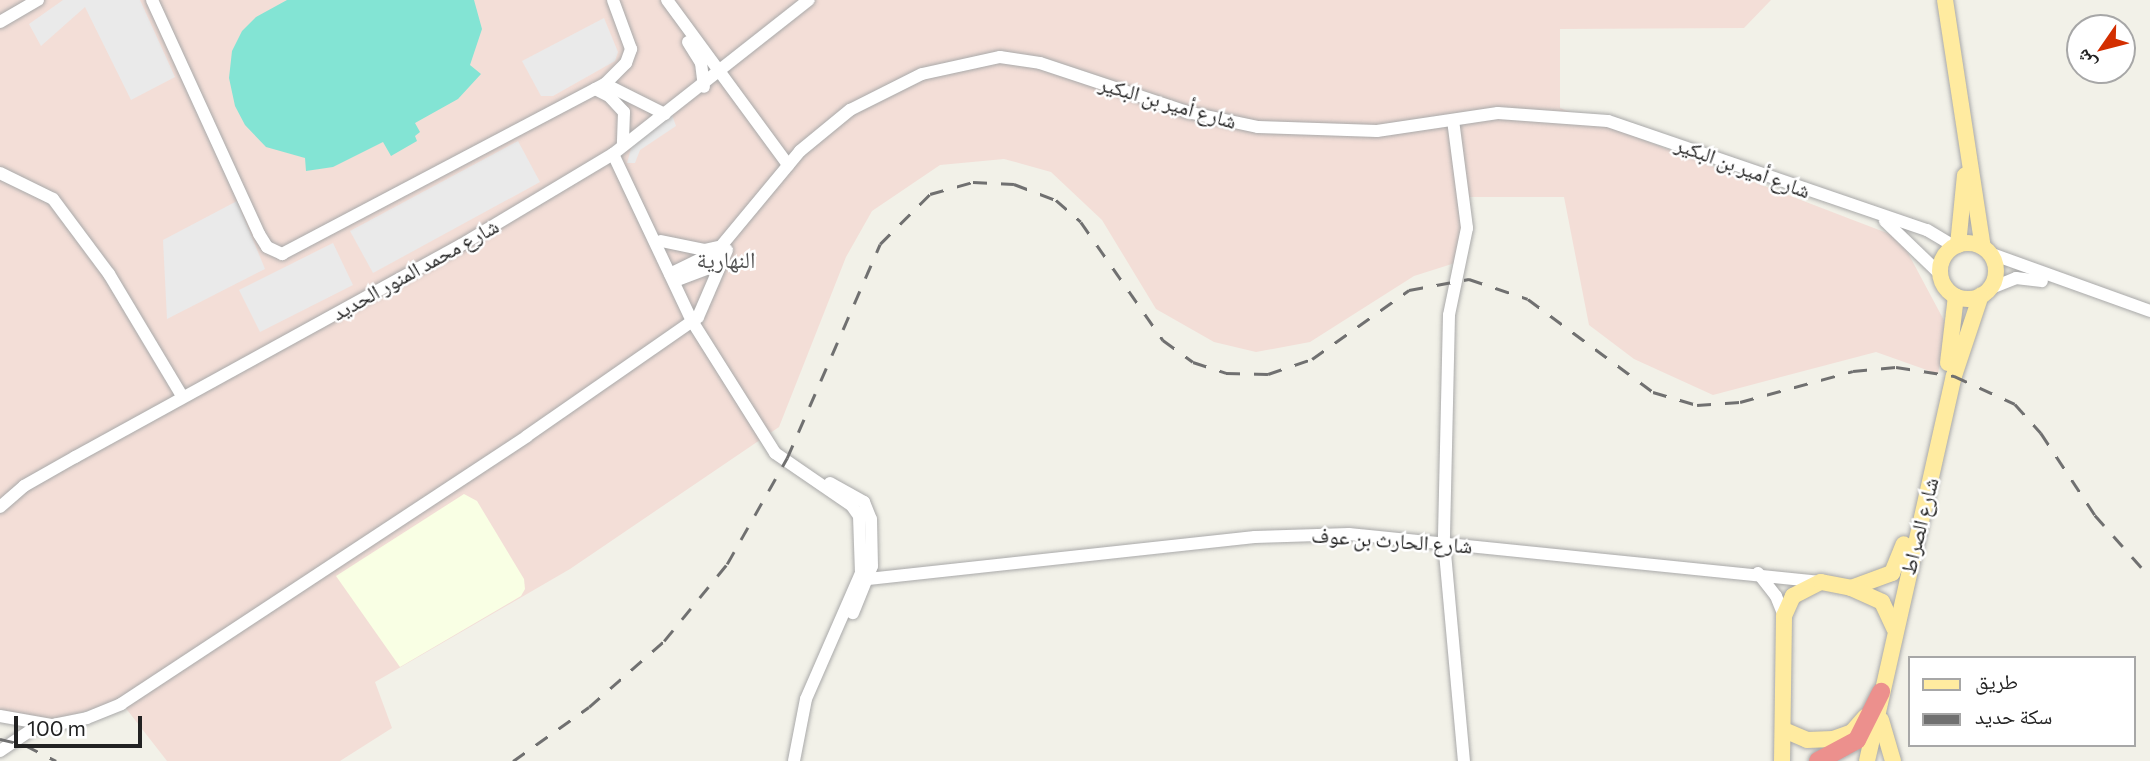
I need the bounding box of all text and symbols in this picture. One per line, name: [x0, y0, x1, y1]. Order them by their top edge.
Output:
north arrow: [2066, 14, 2136, 84]
text: ش: [2070, 45, 2100, 75]
street label: شارع أمير بن البكير: [1096, 70, 1240, 134]
street label: شارع أمير بن البكير: [1672, 131, 1814, 203]
street label: شارع محمد المنور الحديد: [327, 213, 503, 325]
district label: النهارية: [697, 245, 755, 273]
street label: شارع الصراط: [1895, 475, 1943, 577]
street label: شارع الحارث بن عوف: [1311, 522, 1473, 558]
legend: [1909, 656, 2136, 747]
text: طريق: [1975, 668, 2018, 693]
scale bar: [18, 702, 145, 746]
text: سكة حديد: [1975, 703, 2052, 728]
text: 100 m: [27, 715, 86, 740]

